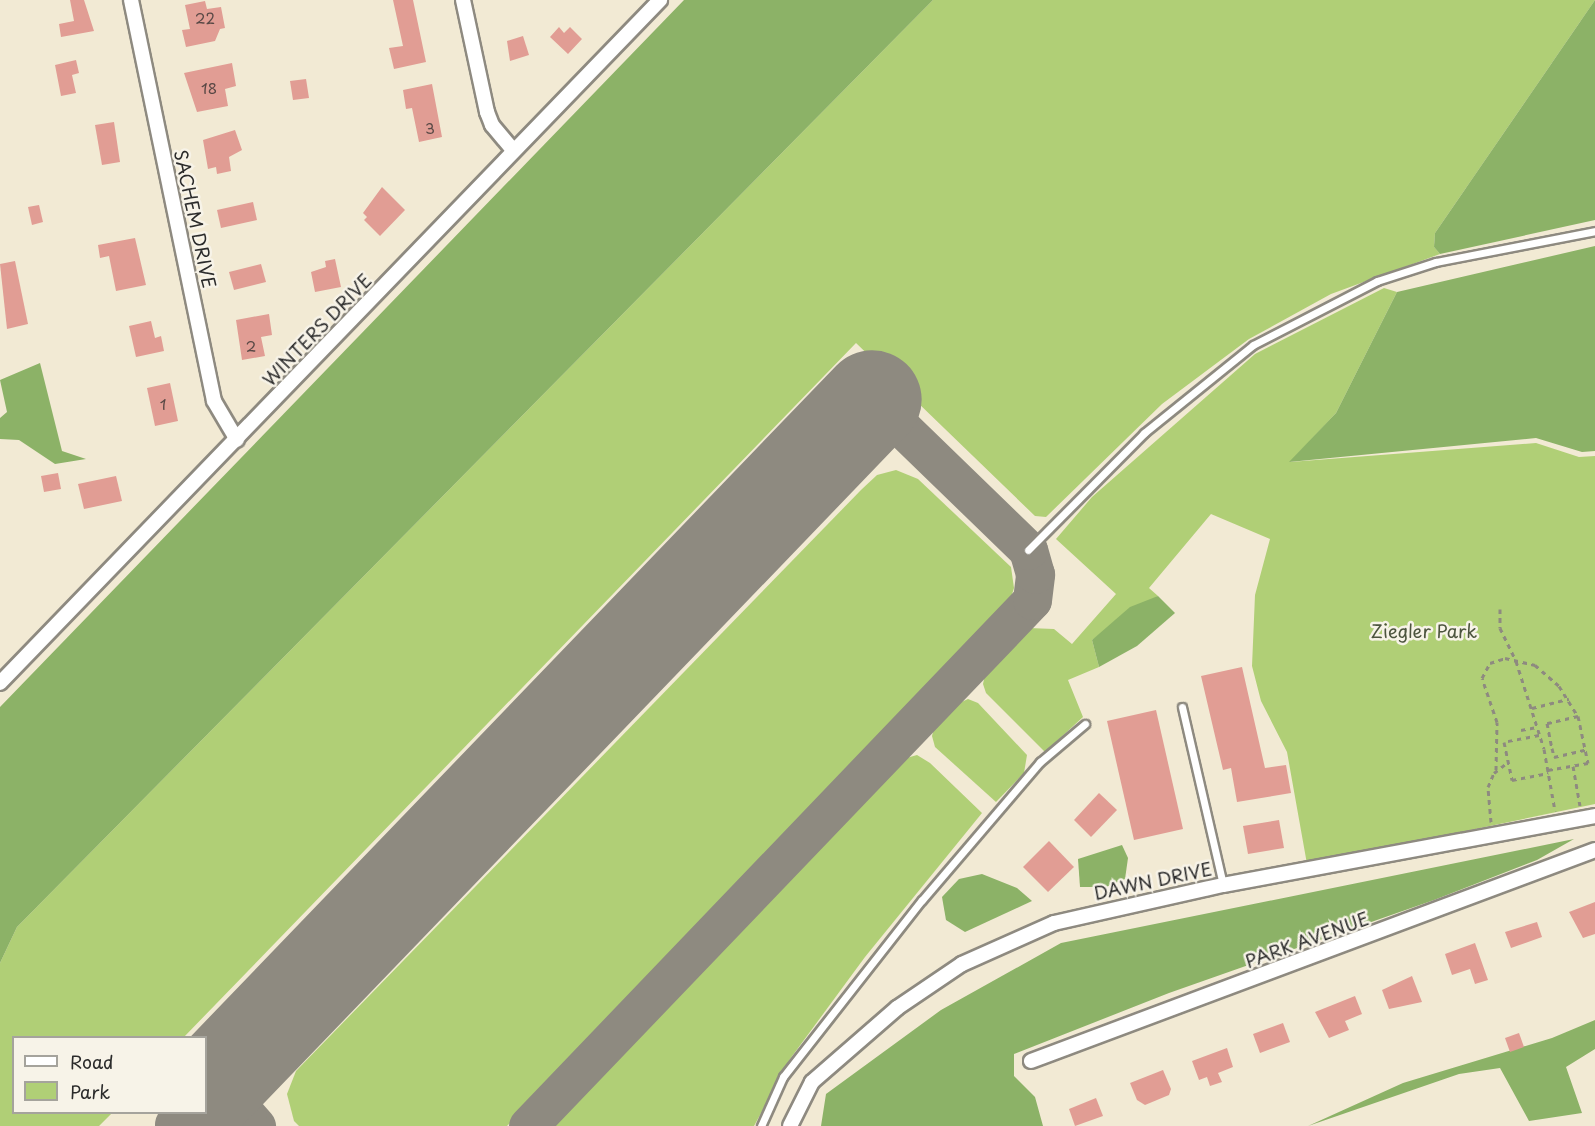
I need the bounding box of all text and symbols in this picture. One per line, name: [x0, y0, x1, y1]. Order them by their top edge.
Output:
house number: 22: [195, 9, 215, 27]
house number: 18: [201, 79, 217, 97]
house number: 3: [425, 119, 435, 137]
street label: SACHEM DRIVE: [170, 148, 220, 290]
street label: WINTERS DRIVE: [258, 269, 376, 391]
house number: 2: [246, 337, 256, 355]
house number: 1: [160, 395, 166, 413]
park label: Ziegler Park: [1371, 620, 1477, 642]
street label: DAWN DRIVE: [1092, 858, 1214, 904]
street label: PARK AVENUE: [1242, 908, 1372, 972]
legend: [12, 1036, 207, 1114]
text: Road: [70, 1048, 114, 1075]
text: Park: [70, 1078, 110, 1105]

